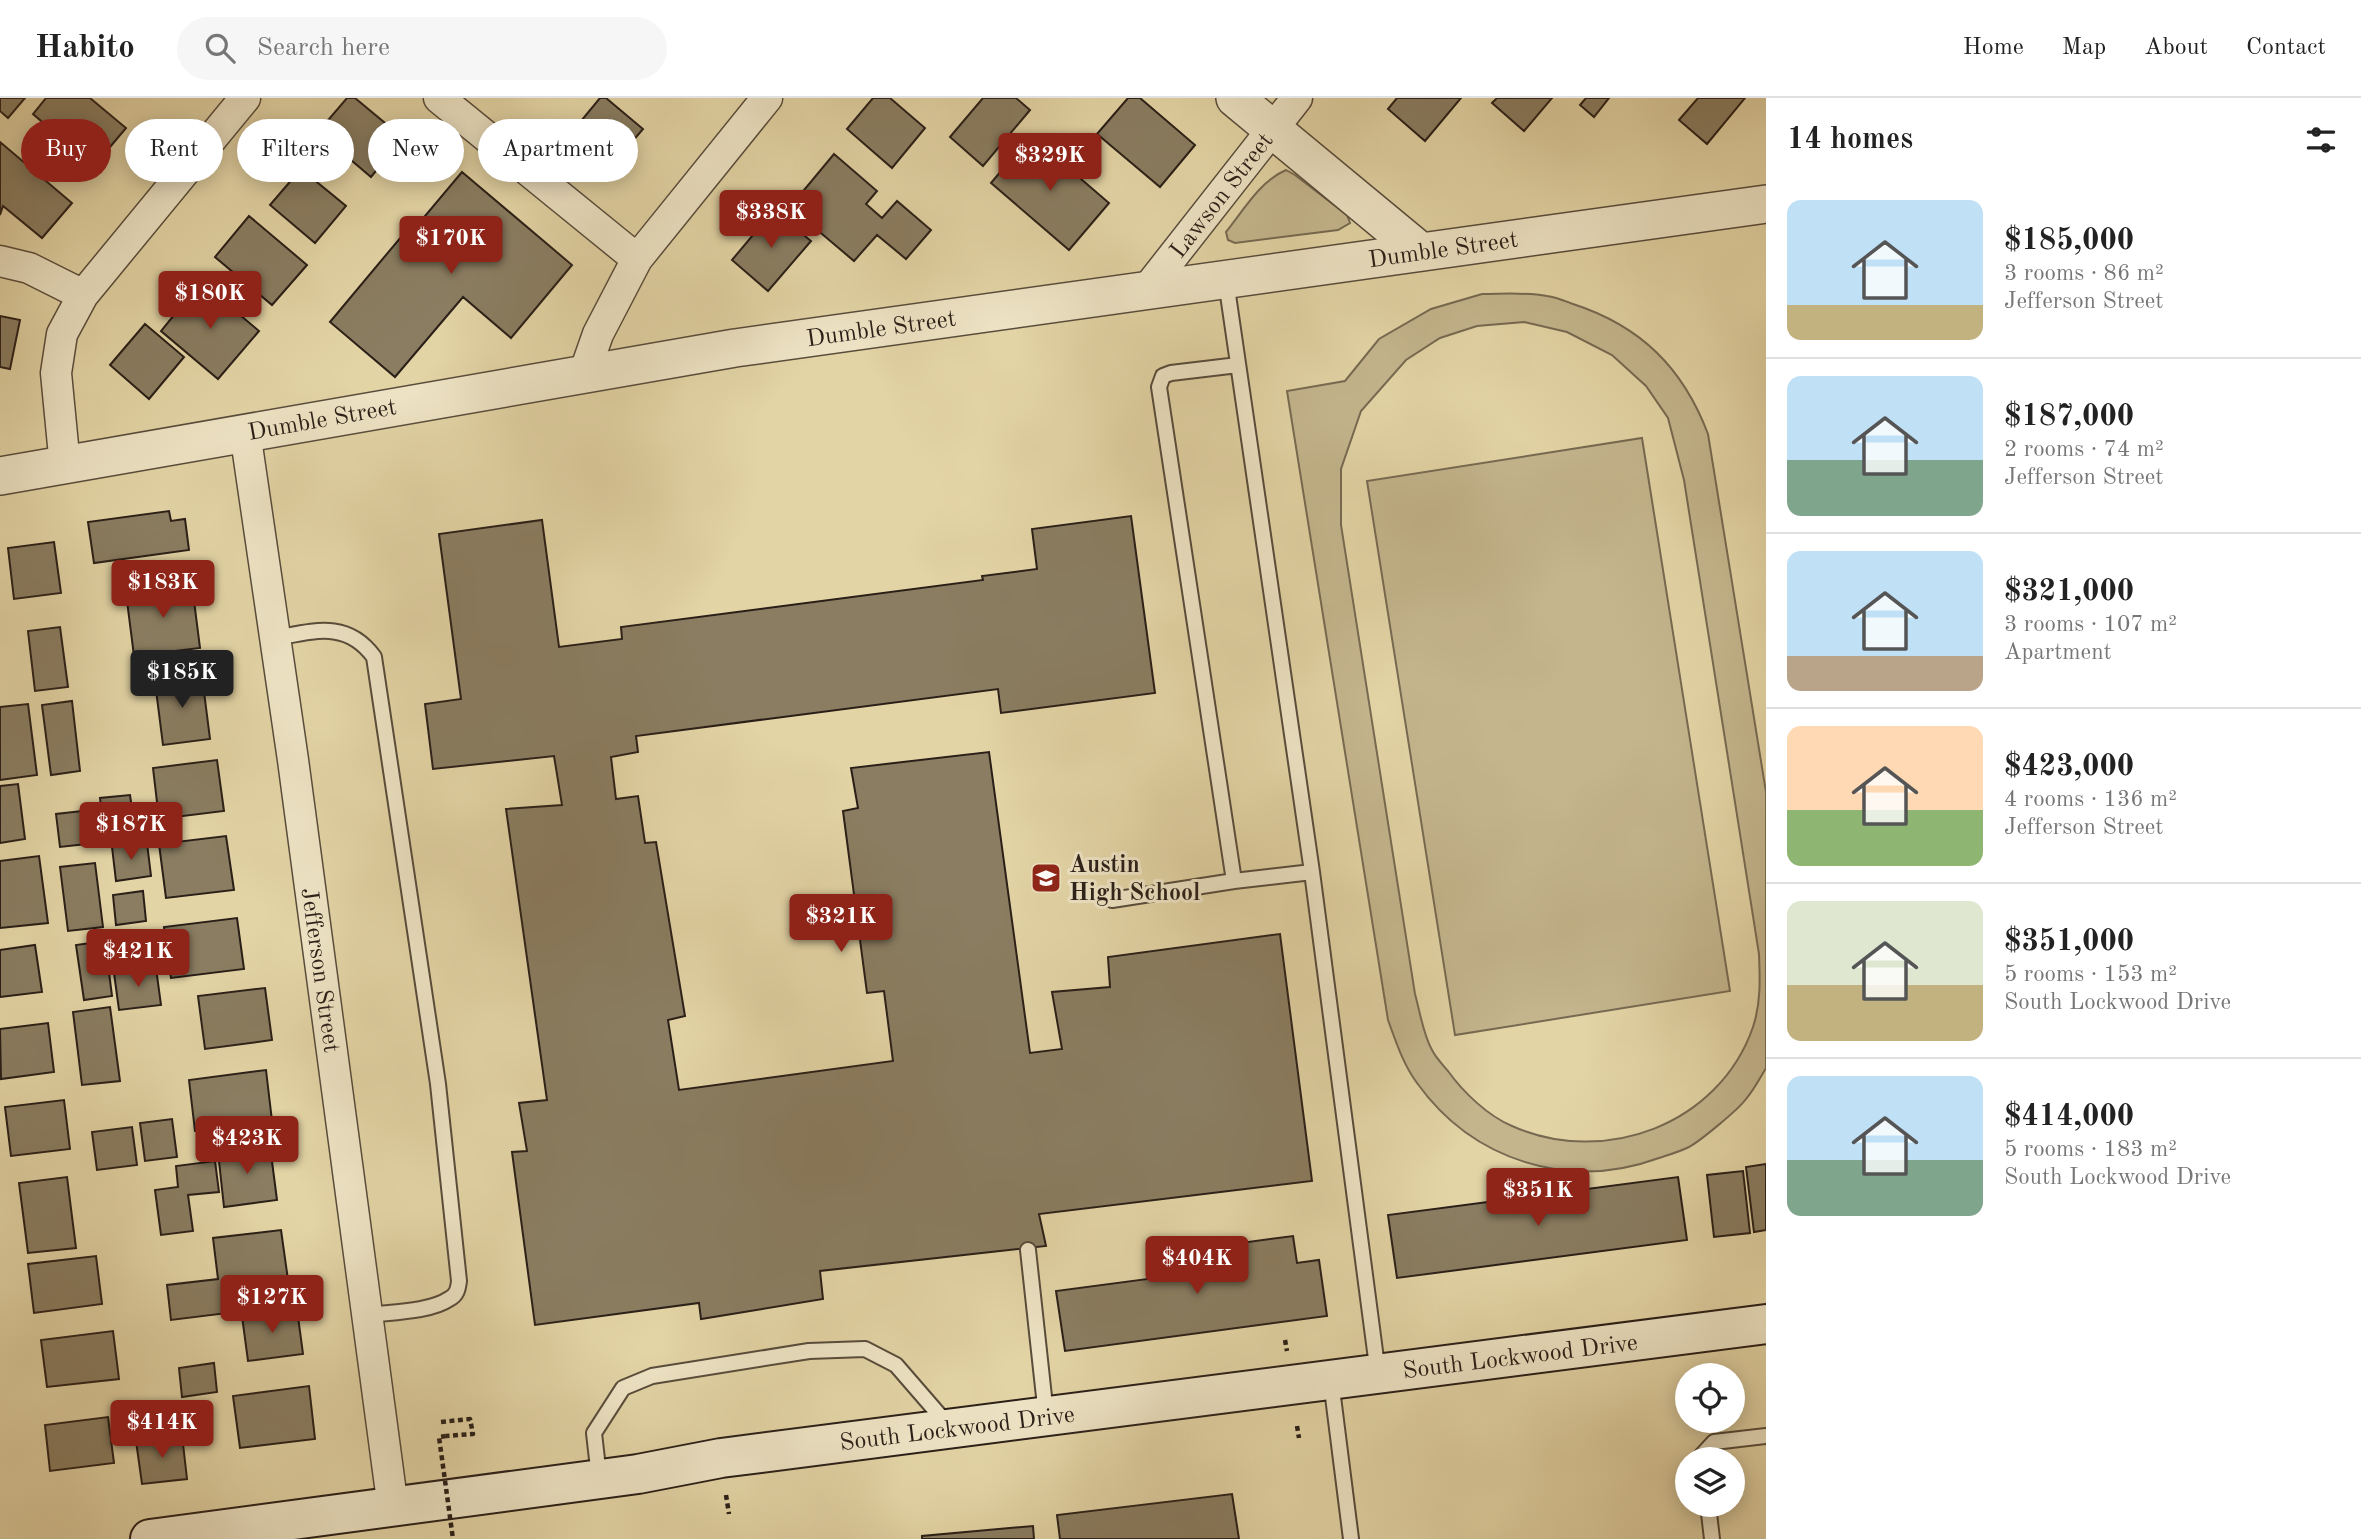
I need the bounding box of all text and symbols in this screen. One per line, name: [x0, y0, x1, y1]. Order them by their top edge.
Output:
search box: [177, 17, 667, 80]
icon: search: [201, 29, 239, 67]
text: Habito: [35, 32, 135, 65]
text: Search here: [257, 35, 390, 61]
text: Home: [1963, 36, 2024, 60]
text: Map: [2062, 36, 2106, 60]
text: About: [2144, 36, 2208, 60]
text: Contact: [2246, 36, 2326, 60]
chip: Buy: [21, 119, 111, 182]
chip: Rent: [125, 119, 223, 182]
chip: Filters: [237, 119, 354, 182]
chip: New: [368, 119, 464, 182]
chip: Apartment: [478, 119, 638, 182]
icon: filters: [2302, 121, 2340, 159]
text: 14 homes: [1787, 125, 1913, 155]
street label: Lawson Street: [1166, 129, 1279, 263]
pin: $329K: [1001, 134, 1099, 193]
text: $329K: [1014, 144, 1086, 167]
pin: $338K: [722, 190, 820, 250]
text: $338K: [735, 201, 807, 224]
pin: $170K: [402, 216, 500, 276]
text: $185,000: [2004, 226, 2134, 256]
text: $170K: [415, 227, 487, 250]
icon: home: [1843, 228, 1927, 312]
street label: Dumble Street: [1367, 229, 1520, 273]
text: 3 rooms · 86 m²: [2004, 262, 2164, 285]
pin: $180K: [161, 272, 259, 331]
text: $180K: [174, 282, 246, 305]
text: Jefferson Street: [2004, 290, 2163, 313]
street label: Dumble Street: [805, 308, 958, 352]
street label: Dumble Street: [246, 396, 399, 446]
text: $187,000: [2004, 402, 2134, 432]
icon: home: [1843, 404, 1927, 488]
text: 2 rooms · 74 m²: [2004, 438, 2164, 461]
text: Jefferson Street: [2004, 466, 2163, 489]
pin: $183K: [114, 560, 212, 620]
text: $183K: [127, 571, 199, 594]
text: $321,000: [2004, 577, 2134, 607]
icon: home: [1843, 579, 1927, 663]
text: 3 rooms · 107 m²: [2004, 613, 2177, 636]
text: Apartment: [2004, 641, 2112, 664]
pin: $185K: [133, 650, 231, 710]
text: $185K: [146, 661, 218, 684]
text: $423,000: [2004, 752, 2134, 782]
icon: home: [1843, 754, 1927, 838]
text: 4 rooms · 136 m²: [2004, 788, 2177, 811]
pin: $187K: [82, 802, 180, 862]
text: $187K: [95, 813, 167, 836]
text: Jefferson Street: [2004, 816, 2163, 839]
place label: Austin High School: [1069, 854, 1200, 906]
school or university icon: Austin High School: [1029, 861, 1063, 895]
street label: Jefferson Street: [296, 886, 342, 1054]
pin: $321K: [792, 894, 890, 954]
text: $321K: [805, 905, 877, 928]
text: $351,000: [2004, 927, 2134, 957]
icon: home: [1843, 929, 1927, 1013]
pin: $421K: [89, 930, 187, 989]
text: $421K: [102, 940, 174, 963]
text: 5 rooms · 153 m²: [2004, 963, 2177, 986]
text: South Lockwood Drive: [2004, 991, 2231, 1014]
text: $414,000: [2004, 1102, 2134, 1132]
icon: home: [1843, 1104, 1927, 1188]
pin: $423K: [198, 1116, 296, 1176]
text: $423K: [211, 1127, 283, 1150]
text: 5 rooms · 183 m²: [2004, 1138, 2177, 1161]
text: South Lockwood Drive: [2004, 1166, 2231, 1189]
pin: $351K: [1489, 1168, 1587, 1228]
text: $351K: [1502, 1179, 1574, 1202]
pin: $404K: [1148, 1236, 1246, 1296]
text: $404K: [1161, 1247, 1233, 1270]
pin: $127K: [223, 1276, 321, 1335]
text: $127K: [236, 1286, 308, 1309]
street label: South Lockwood Drive: [1401, 1332, 1639, 1384]
map controls: [1675, 1363, 1745, 1517]
button: locate: [1675, 1363, 1745, 1433]
pin: $414K: [113, 1400, 211, 1460]
street label: South Lockwood Drive: [838, 1404, 1076, 1456]
text: $414K: [126, 1411, 198, 1434]
button: layers: [1675, 1447, 1745, 1517]

